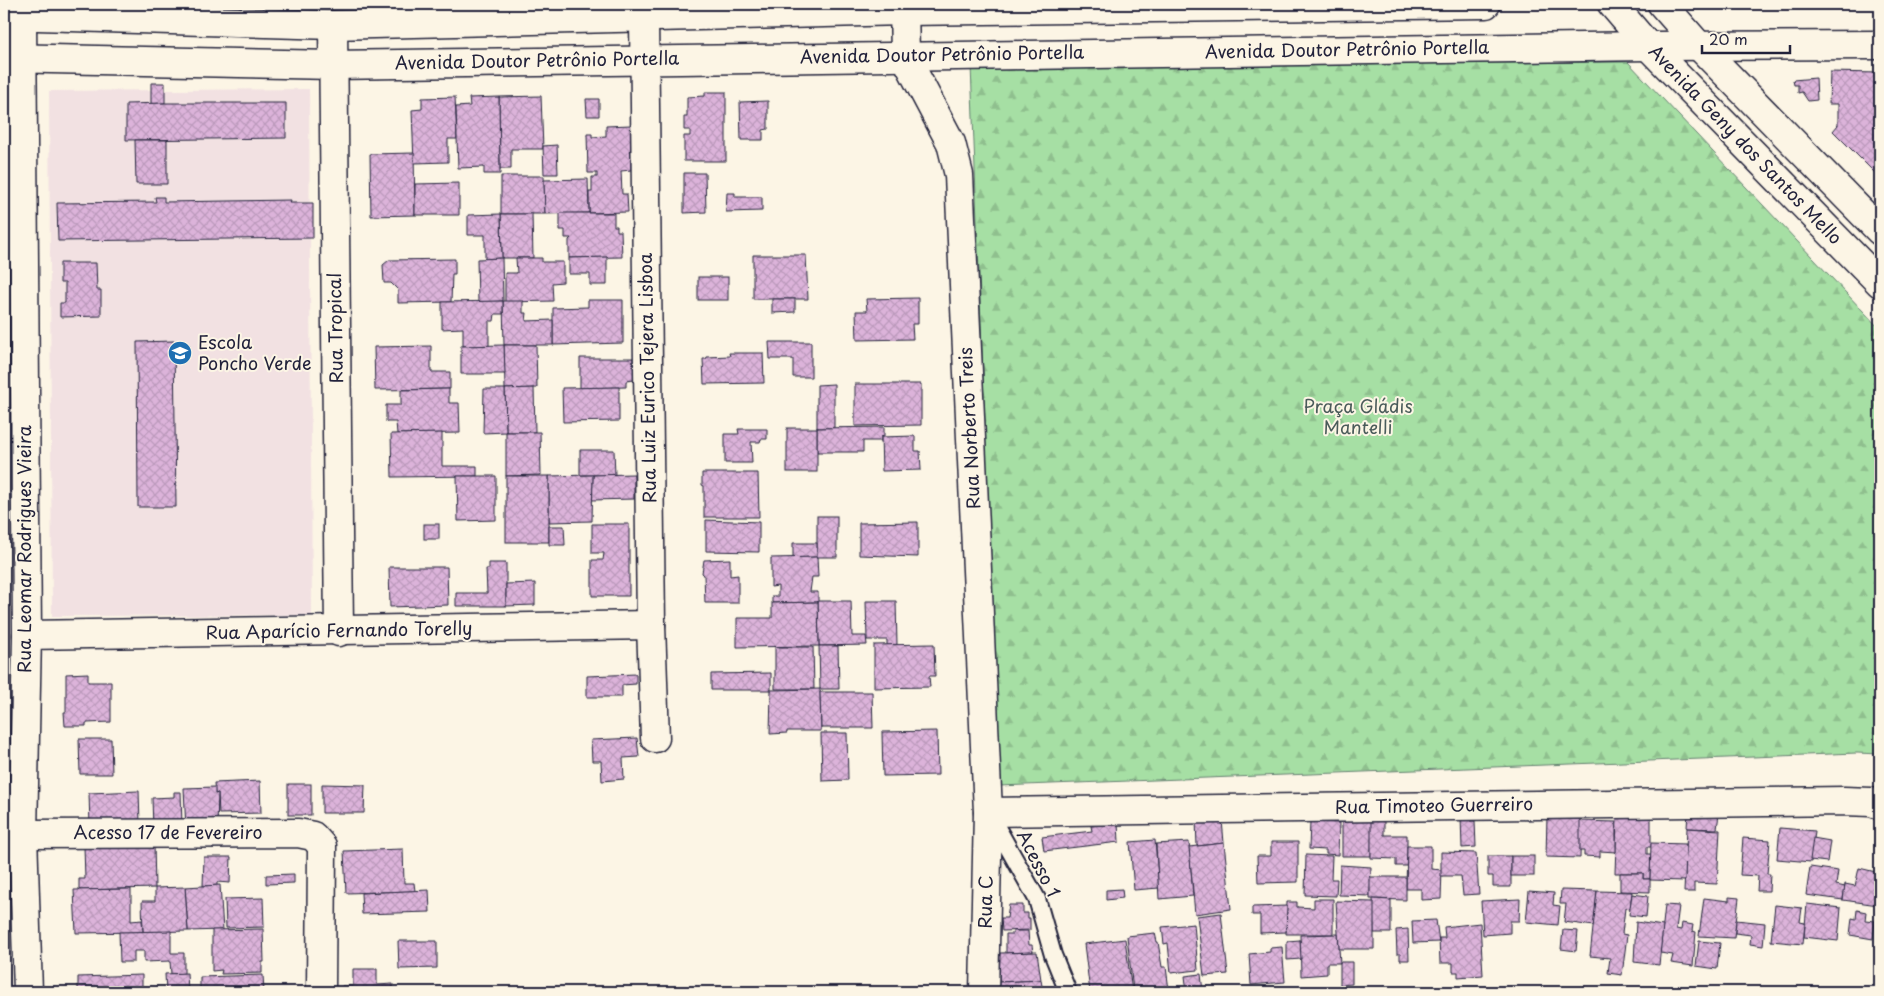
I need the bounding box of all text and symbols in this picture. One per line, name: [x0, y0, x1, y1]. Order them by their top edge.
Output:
scale bar: [1702, 22, 1789, 54]
text: 20 m: [1709, 27, 1748, 50]
street label: Avenida Doutor Petrônio Portella: [1205, 33, 1490, 64]
street label: Avenida Doutor Petrônio Portella: [800, 38, 1085, 69]
street label: Avenida Geny dos Santos Mello: [1643, 38, 1849, 250]
street label: Avenida Doutor Petrônio Portella: [395, 44, 680, 75]
street label: Rua Luiz Eurico Tejera Lisboa: [631, 252, 662, 503]
street label: Rua Tropical: [320, 273, 349, 384]
place label: Escola Poncho Verde: [198, 328, 312, 376]
school or university icon: Escola Poncho Verde: [167, 340, 193, 366]
street label: Rua Norberto Treis: [951, 346, 986, 510]
park label: Praça Gládis Mantelli: [1303, 392, 1413, 440]
street label: Rua Leomar Rodrigues Vieira: [10, 424, 37, 673]
street label: Rua Aparício Fernando Torelly: [205, 614, 473, 645]
street label: Rua Timoteo Guerreiro: [1335, 789, 1533, 820]
street label: Acesso 17 de Fevereiro: [74, 818, 262, 845]
street label: Acesso 1: [1011, 825, 1068, 902]
street label: Rua C: [971, 875, 998, 929]

